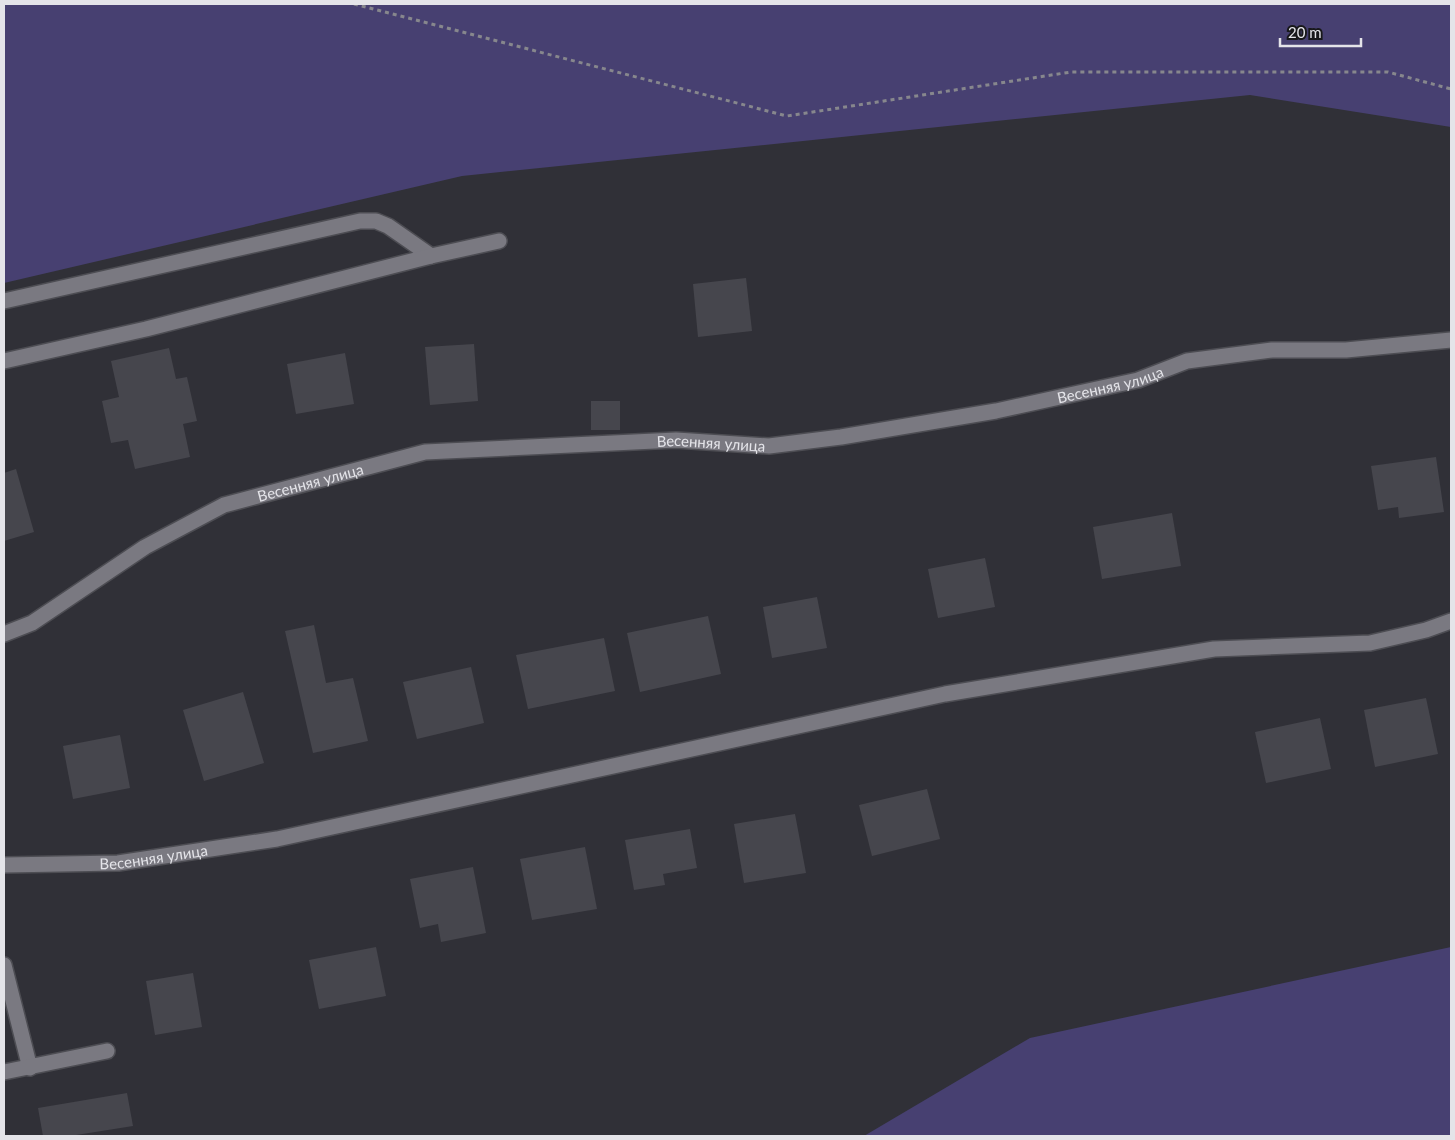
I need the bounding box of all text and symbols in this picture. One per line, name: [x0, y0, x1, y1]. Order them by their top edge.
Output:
scale bar: [1280, 15, 1361, 47]
text: 20 m: [1288, 23, 1322, 41]
street label: Весенняя улица: [1055, 362, 1166, 406]
street label: Весенняя улица: [656, 431, 766, 455]
street label: Весенняя улица: [255, 460, 365, 505]
street label: Весенняя улица: [99, 841, 209, 872]

